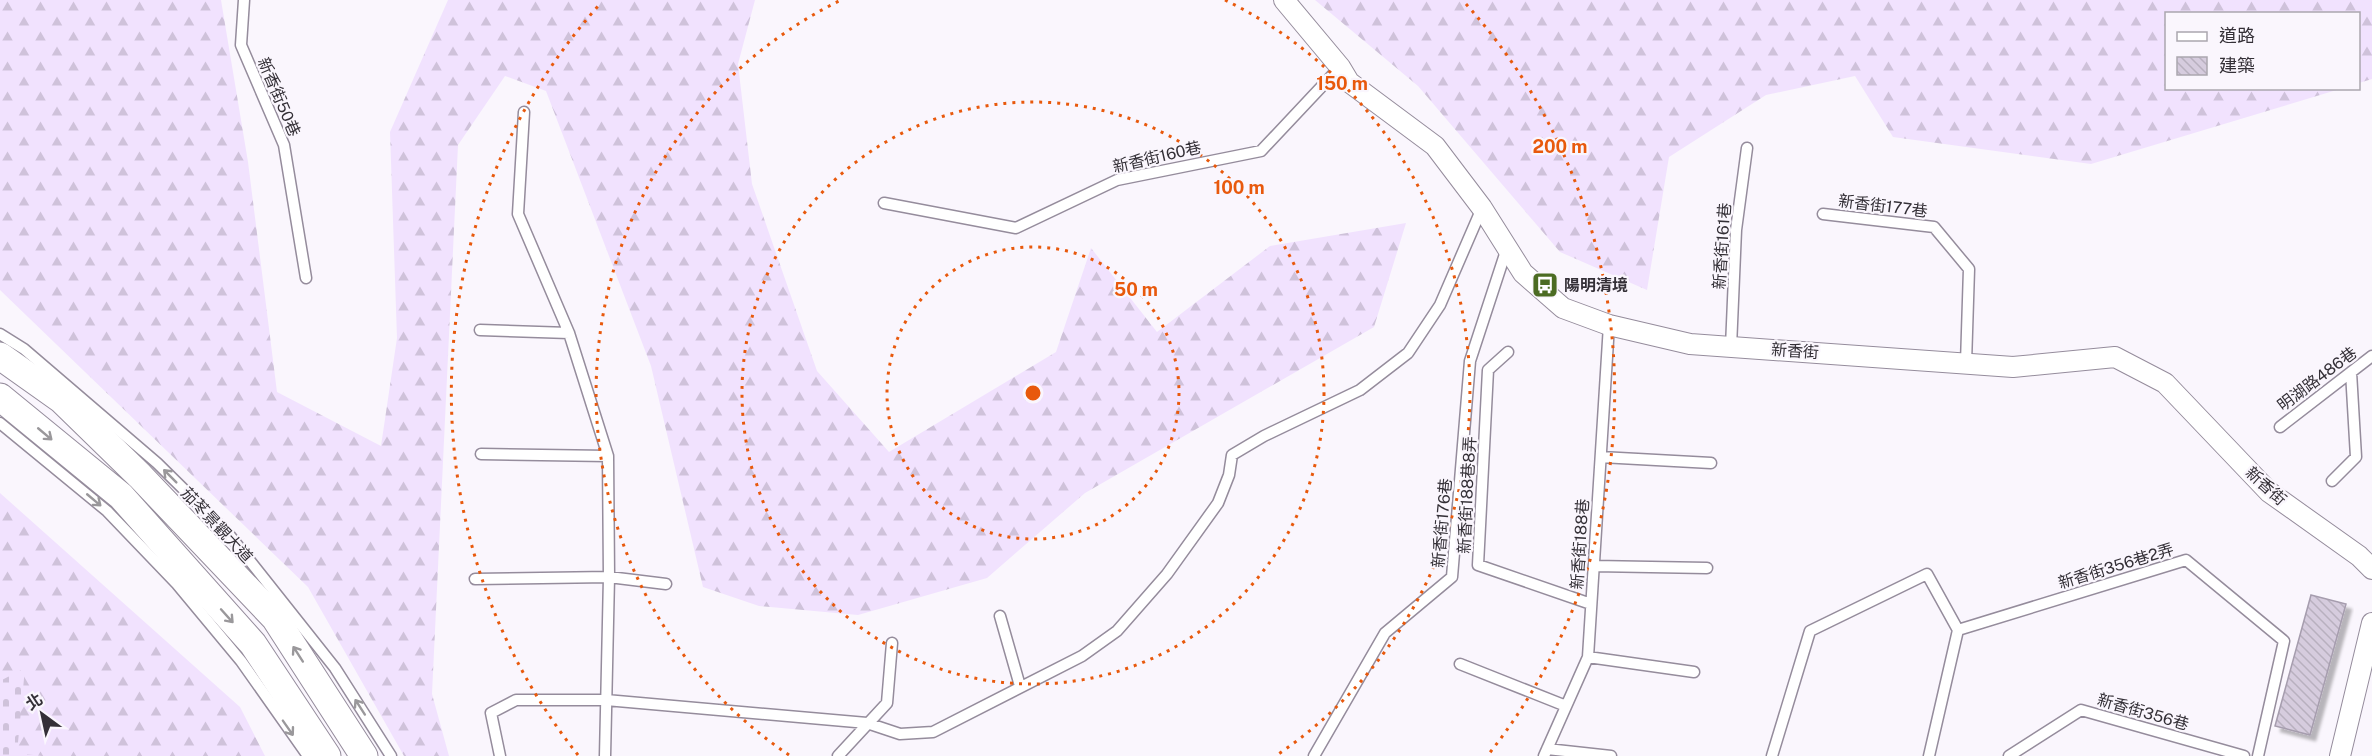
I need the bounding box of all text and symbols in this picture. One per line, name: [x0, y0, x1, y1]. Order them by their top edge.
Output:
legend: [2165, 12, 2360, 90]
text: 道路: [2219, 25, 2255, 46]
street label: 新香街50巷: [254, 55, 304, 139]
text: 建築: [2219, 55, 2255, 76]
text: 150 m: [1316, 73, 1368, 94]
text: 200 m: [1533, 136, 1587, 157]
street label: 新香街160巷: [1111, 138, 1203, 176]
text: 100 m: [1213, 177, 1265, 198]
street label: 新香街177巷: [1837, 191, 1929, 221]
street label: 新香街161巷: [1709, 202, 1735, 290]
bus stop icon: 陽明清境: [1530, 270, 1560, 300]
place label: 陽明清境: [1564, 276, 1628, 295]
text: 50 m: [1114, 279, 1158, 300]
street label: 新香街: [1770, 340, 1820, 362]
street label: 明湖路486巷: [2274, 343, 2360, 415]
centre of rings: [1023, 383, 1043, 403]
one-way arrow: [37, 427, 52, 441]
street label: 新香街188巷8弄: [1454, 436, 1480, 554]
street label: 新香街: [2242, 463, 2290, 509]
one-way arrow: [162, 468, 177, 483]
street label: 新香街176巷: [1429, 477, 1455, 569]
street label: 茄苳景觀大道: [177, 483, 257, 567]
one-way arrow: [86, 493, 101, 507]
street label: 新香街188巷: [1567, 498, 1593, 590]
street label: 新香街356巷2弄: [2056, 539, 2176, 593]
one-way arrow: [220, 608, 234, 623]
one-way arrow: [292, 646, 304, 663]
north arrow: [12, 684, 72, 744]
text: 北: [22, 690, 46, 714]
street label: 新香街356巷: [2095, 690, 2191, 734]
one-way arrow: [354, 699, 366, 715]
one-way arrow: [282, 719, 294, 735]

